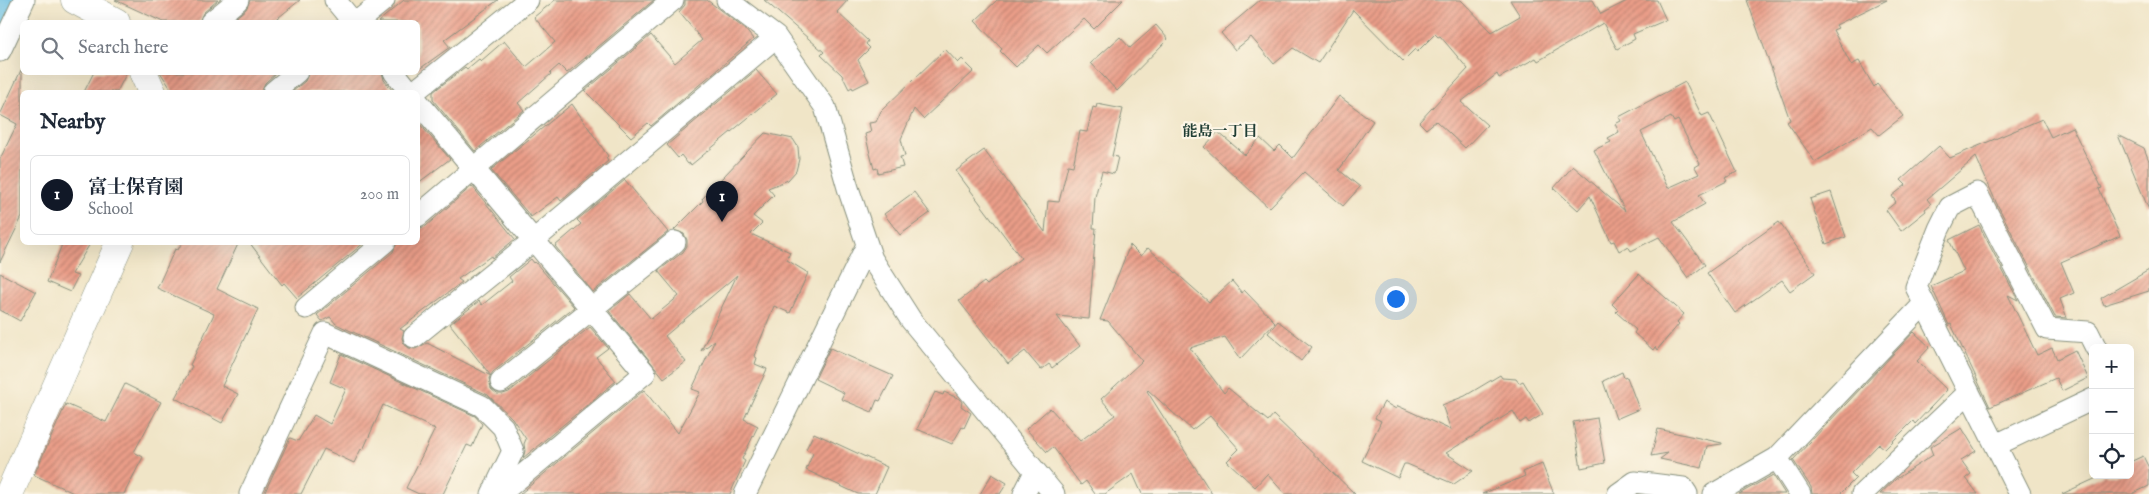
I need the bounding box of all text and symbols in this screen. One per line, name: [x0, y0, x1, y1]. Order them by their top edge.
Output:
search box: [20, 20, 420, 75]
icon: search: [38, 34, 66, 62]
text: Search here: [78, 36, 169, 60]
text: Nearby: [40, 109, 105, 136]
district label: 能島一丁目: [1182, 122, 1258, 141]
text: 富士保育園: [88, 176, 183, 200]
pin: 1: [706, 181, 738, 222]
text: 1: [54, 185, 60, 205]
text: 200 m: [360, 185, 399, 205]
text: School: [88, 200, 133, 220]
your location: [1383, 286, 1409, 312]
map controls: [2089, 344, 2134, 479]
button: +: [2089, 344, 2134, 389]
button: −: [2089, 389, 2134, 434]
button: locate: [2089, 434, 2134, 479]

